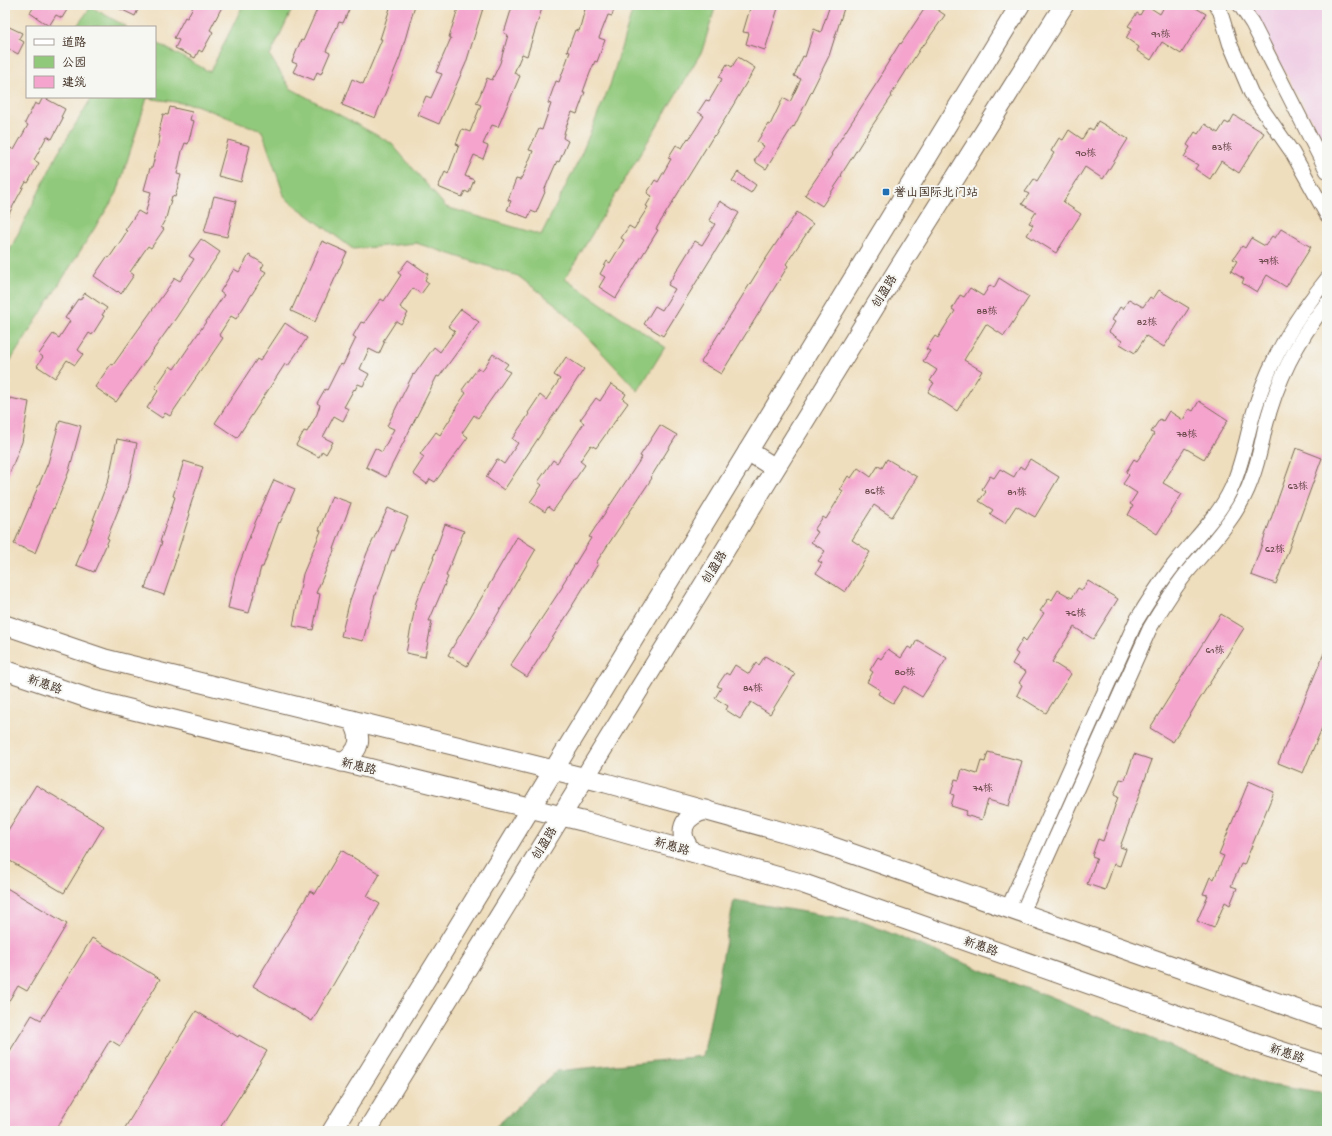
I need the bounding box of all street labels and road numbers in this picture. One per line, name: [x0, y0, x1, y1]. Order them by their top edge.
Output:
street label: 创盈路: [869, 273, 901, 311]
street label: 创盈路: [699, 549, 731, 587]
street label: 新惠路: [25, 672, 64, 698]
street label: 新惠路: [339, 756, 378, 779]
street label: 创盈路: [529, 825, 561, 863]
street label: 新惠路: [652, 835, 691, 860]
street label: 新惠路: [961, 934, 1000, 960]
street label: 新惠路: [1267, 1042, 1306, 1067]

